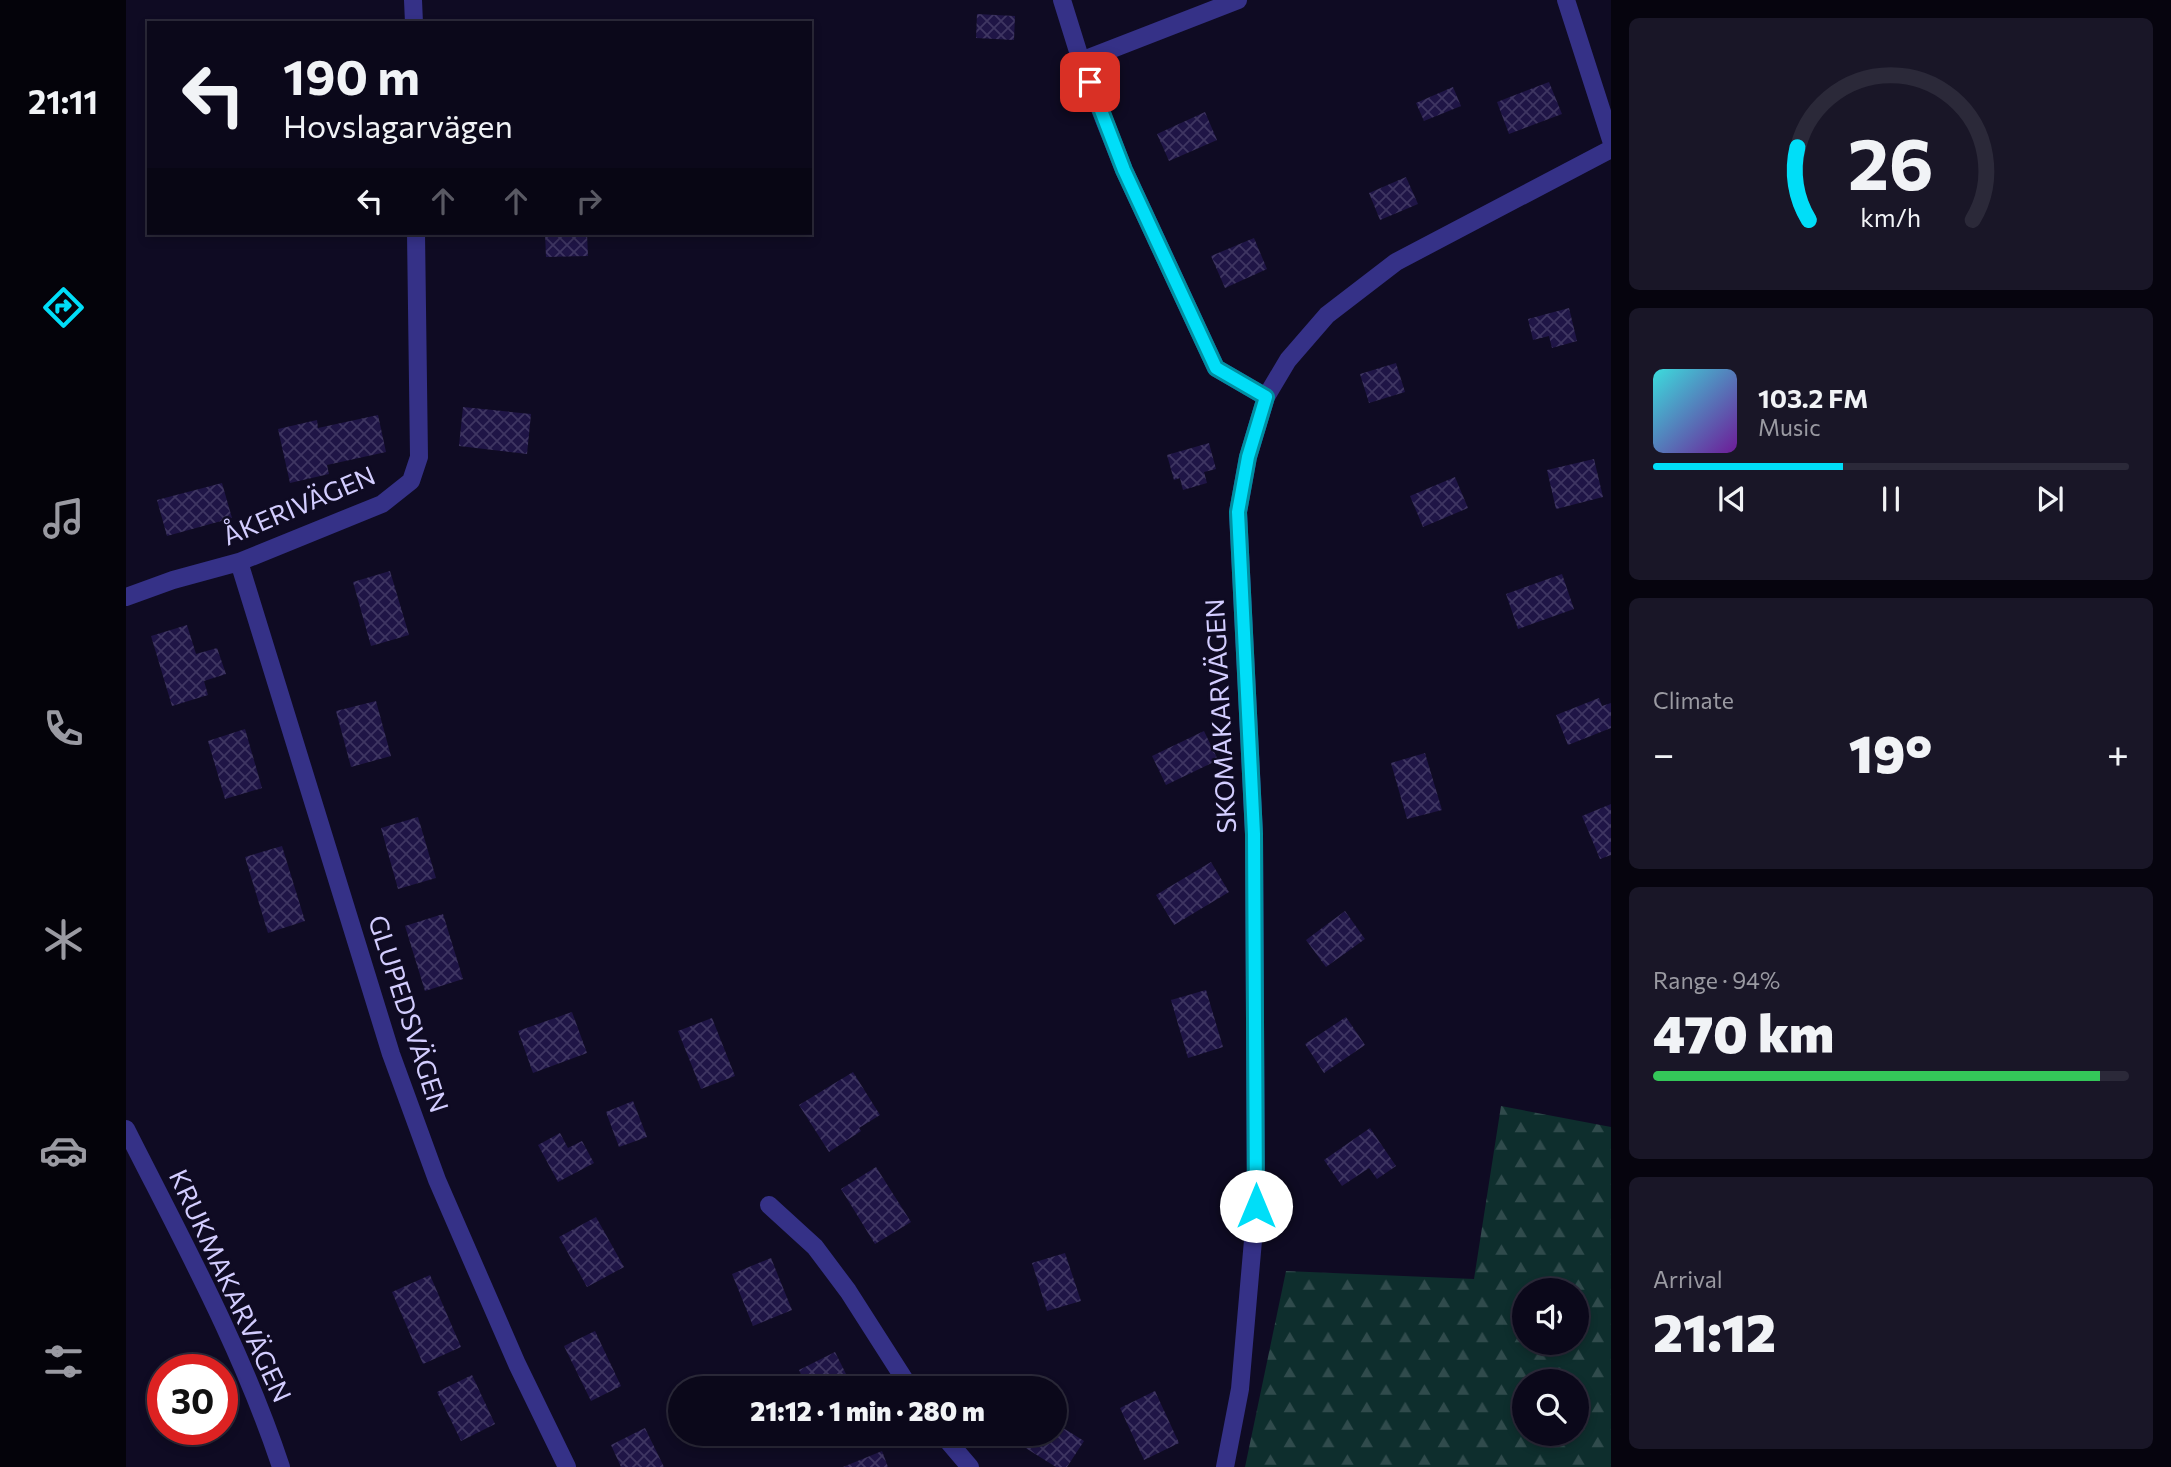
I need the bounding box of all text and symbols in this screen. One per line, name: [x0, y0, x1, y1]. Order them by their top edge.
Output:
text: 190 m: [283, 45, 420, 105]
icon: left: [168, 49, 259, 140]
pin: [1060, 52, 1120, 112]
icon: arrive: [1071, 63, 1109, 101]
text: 21:11: [28, 81, 98, 121]
text: Hovslagarvägen: [283, 105, 513, 145]
text: 26: [1848, 116, 1934, 205]
icon: left: [351, 182, 389, 220]
icon: ahead: [424, 182, 462, 220]
icon: ahead: [497, 182, 535, 220]
icon: right: [570, 182, 608, 220]
text: km/h: [1861, 202, 1921, 232]
icon: directions: [39, 283, 88, 332]
text: 103.2 FM: [1758, 382, 1868, 413]
text: Music: [1758, 413, 1821, 441]
street label: ÅKERIVÄGEN: [217, 459, 379, 551]
icon: previous: [1713, 480, 1751, 518]
icon: pause: [1872, 480, 1910, 518]
icon: next: [2031, 480, 2069, 518]
icon: music: [39, 494, 88, 543]
street label: SKOMAKARVÄGEN: [1198, 598, 1241, 834]
text: Climate: [1653, 686, 1734, 714]
icon: phone: [39, 704, 88, 753]
text: 19°: [1849, 720, 1932, 784]
text: −: [1653, 729, 1675, 776]
text: +: [2107, 729, 2129, 776]
street label: GLUPEDSVÄGEN: [363, 911, 456, 1116]
icon: climate: [39, 915, 88, 964]
text: Range · 94%: [1653, 966, 1780, 994]
text: 470 km: [1653, 1000, 1834, 1064]
icon: car: [39, 1126, 88, 1175]
street label: KRUKMAKARVÄGEN: [164, 1164, 299, 1407]
position arrow: [1219, 1169, 1293, 1243]
text: Arrival: [1653, 1265, 1723, 1293]
map controls: [1512, 1278, 1589, 1446]
button: sound: [1512, 1278, 1589, 1355]
text: 21:12: [1653, 1299, 1776, 1363]
icon: filters: [39, 1337, 88, 1386]
speed limit sign: 30: [147, 1354, 238, 1445]
button: search: [1512, 1369, 1589, 1446]
text: 21:12 · 1 min · 280 m: [750, 1395, 985, 1426]

